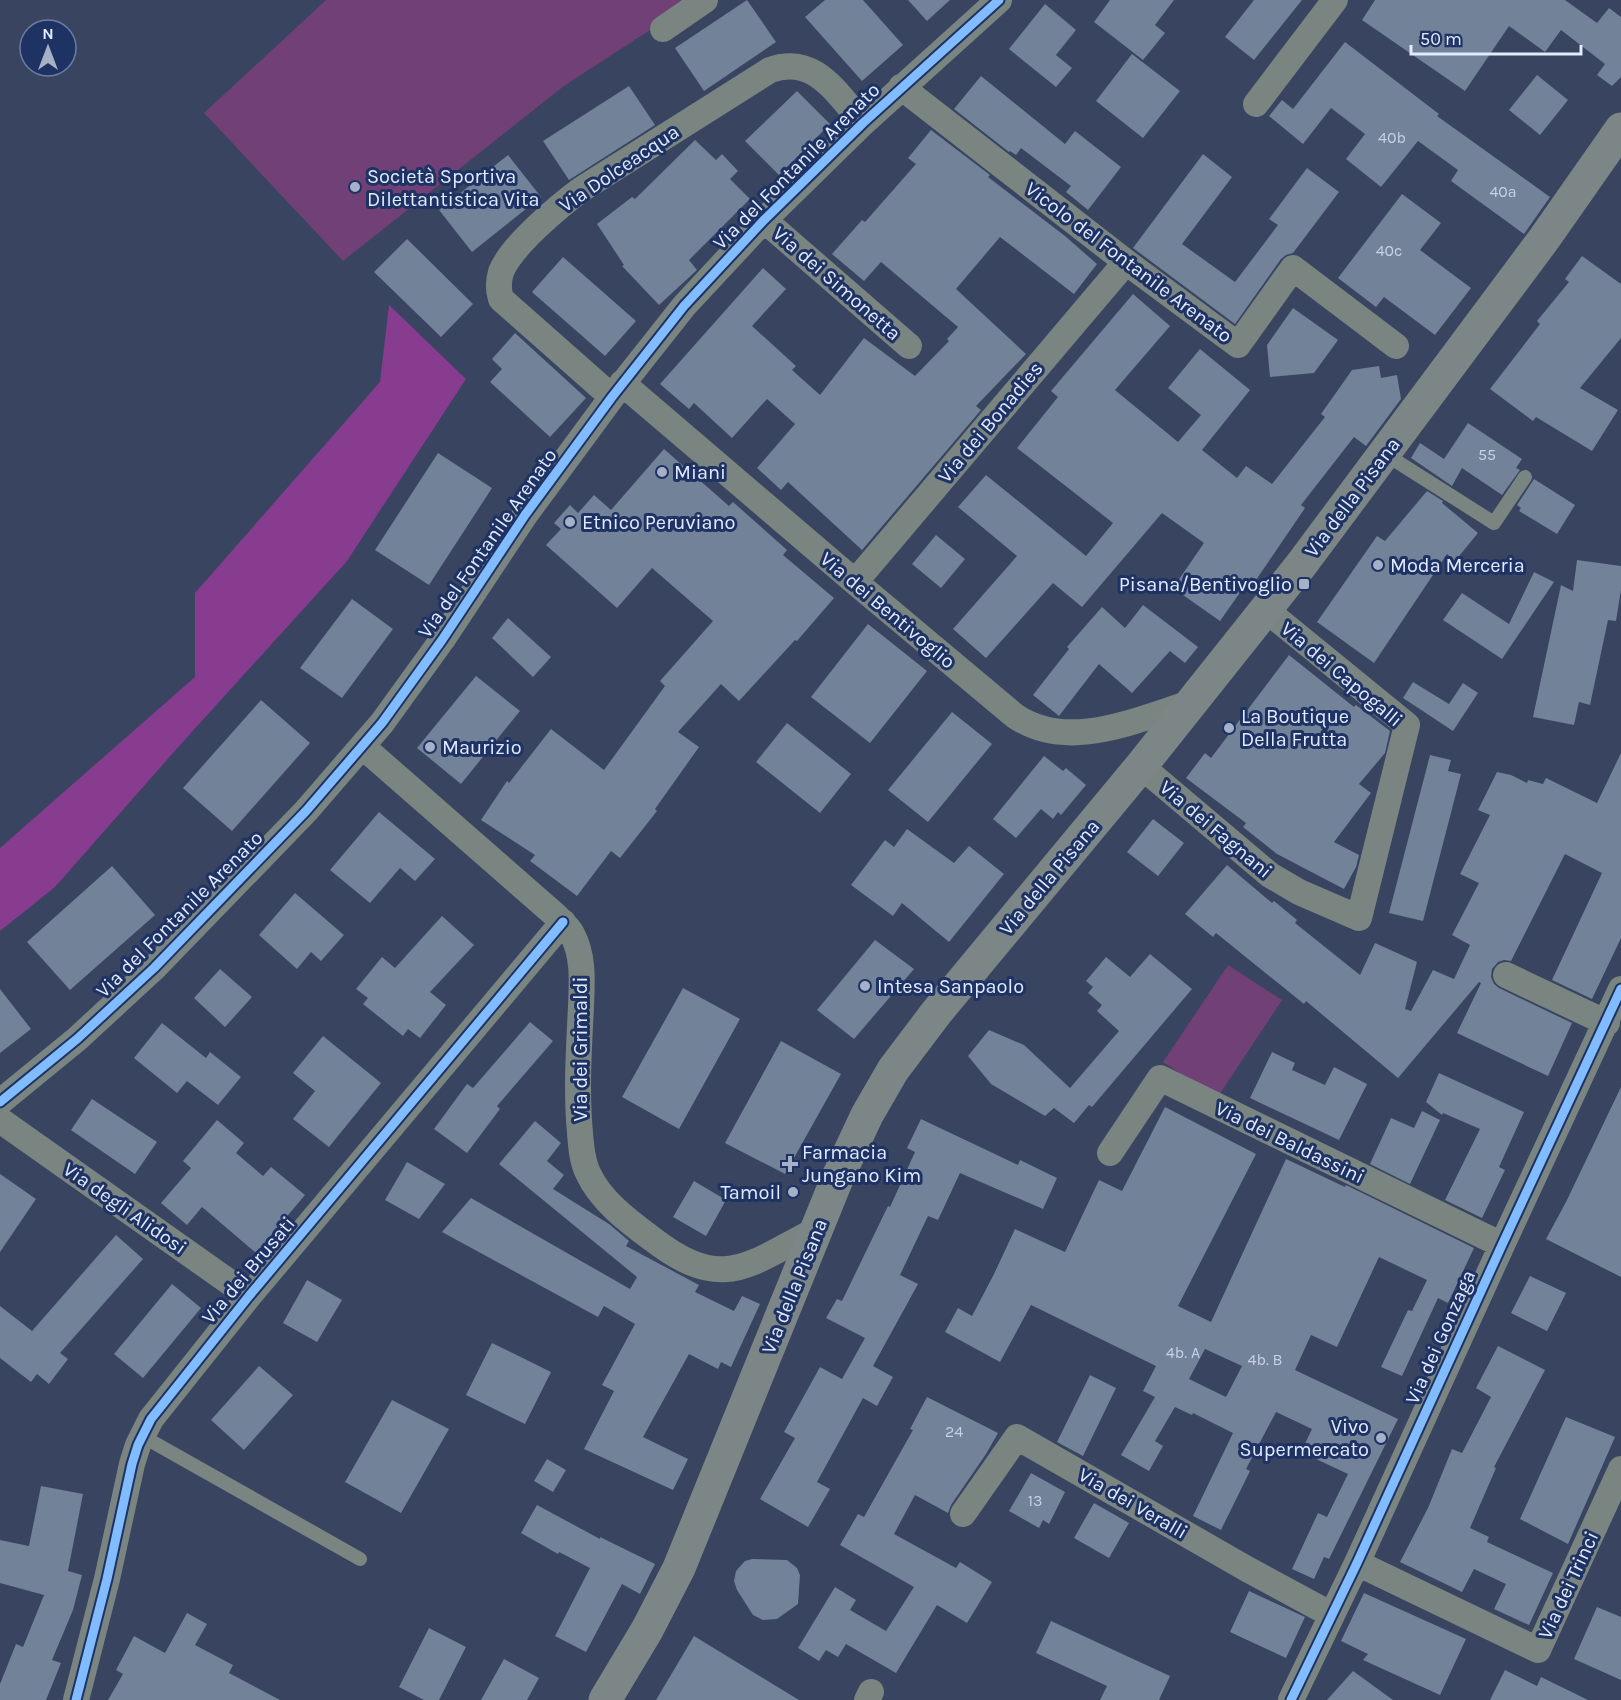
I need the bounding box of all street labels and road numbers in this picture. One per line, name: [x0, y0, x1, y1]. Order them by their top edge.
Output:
street label: Via del Fontanile Arenato: [708, 78, 884, 254]
street label: Via Dolceacqua: [555, 120, 684, 217]
street label: Vicolo del Fontanile Arenato: [1021, 177, 1237, 348]
street label: Via dei Simonetta: [768, 222, 905, 345]
street label: Via dei Bonadies: [933, 357, 1048, 487]
street label: Via della Pisana: [1300, 433, 1405, 562]
street label: Via del Fontanile Arenato: [413, 444, 562, 642]
street label: Via dei Bentivoglio: [816, 547, 960, 673]
street label: Via dei Capogalli: [1276, 617, 1407, 732]
street label: Via dei Fagnani: [1155, 776, 1276, 883]
street label: Via della Pisana: [994, 815, 1104, 940]
street label: Via del Fontanile Arenato: [91, 826, 267, 1002]
street label: Via dei Grimaldi: [569, 977, 592, 1122]
street label: Via dei Baldassini: [1212, 1096, 1368, 1188]
street label: Via degli Alidosi: [59, 1157, 191, 1259]
street label: Via dei Brusati: [197, 1212, 300, 1328]
street label: Via della Pisana: [757, 1215, 832, 1357]
street label: Via dei Gonzaga: [1401, 1267, 1480, 1408]
street label: Via dei Veralli: [1074, 1463, 1191, 1544]
street label: Via dei Trinci: [1534, 1528, 1603, 1643]

